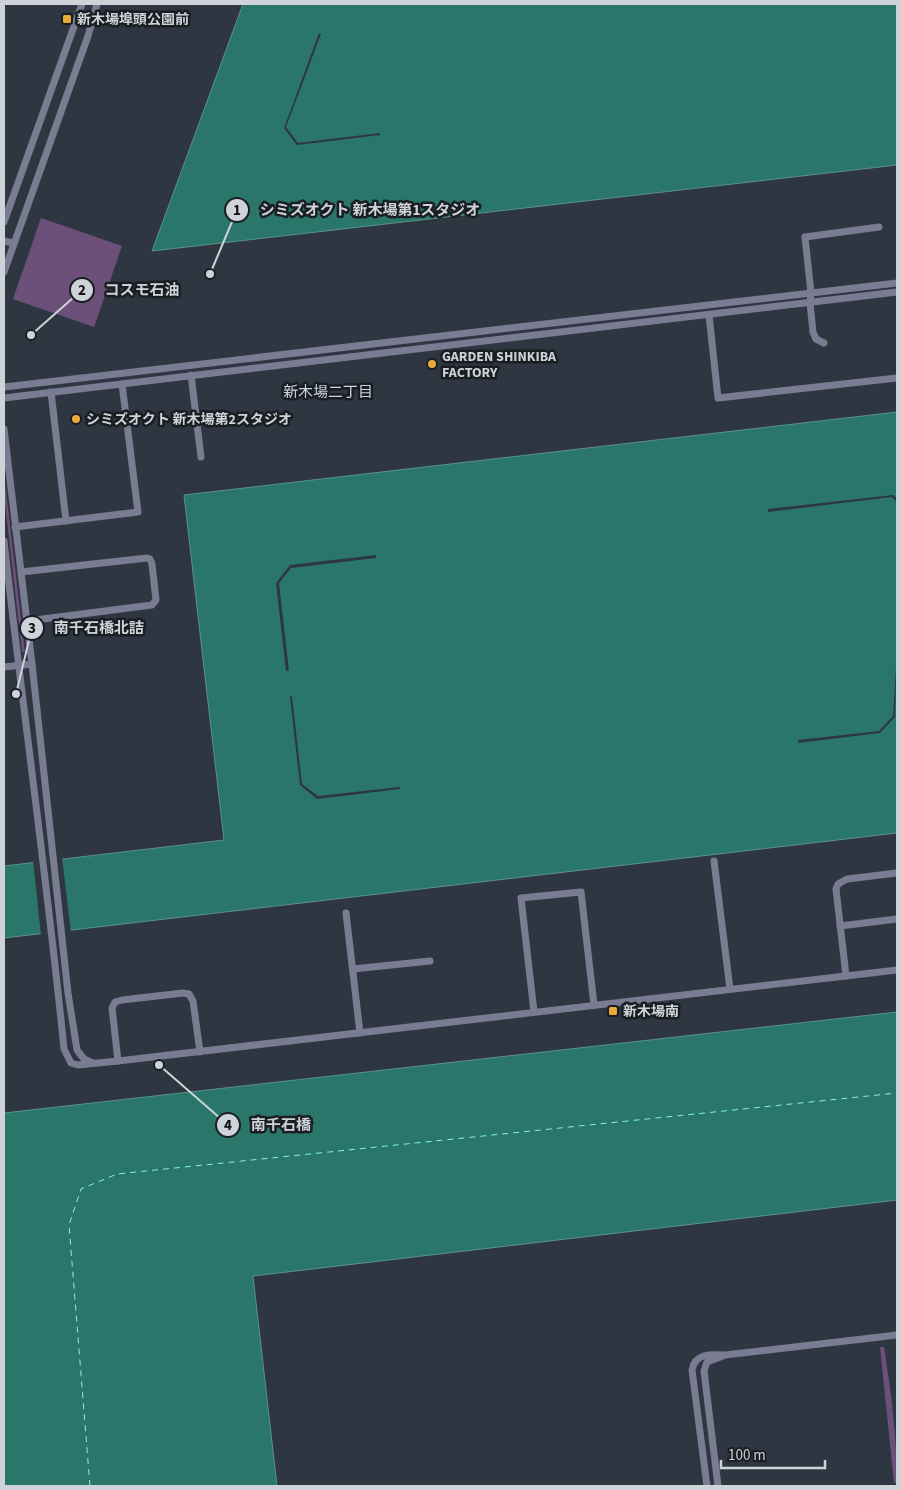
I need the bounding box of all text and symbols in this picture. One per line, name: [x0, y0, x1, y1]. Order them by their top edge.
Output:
place label: 新木場埠頭公園前: [77, 10, 189, 30]
marker: 新木場埠頭公園前: [61, 13, 73, 25]
callout: シミズオクト 新木場第1スタジオ: [225, 195, 491, 225]
text: 1: [233, 200, 241, 221]
text: シミズオクト 新木場第1スタジオ: [260, 200, 480, 221]
callout: コスモ石油: [69, 275, 189, 305]
text: 2: [78, 280, 86, 301]
text: コスモ石油: [104, 280, 180, 301]
place label: GARDEN SHINKIBA FACTORY: [442, 347, 557, 383]
marker: GARDEN SHINKIBA FACTORY: [426, 358, 438, 370]
district label: 新木場二丁目: [283, 382, 373, 403]
place label: シミズオクト 新木場第2スタジオ: [86, 410, 292, 430]
marker: シミズオクト 新木場第2スタジオ: [70, 413, 82, 425]
callout: 南千石橋北詰: [19, 613, 154, 643]
text: 3: [28, 618, 36, 639]
text: 南千石橋北詰: [54, 618, 144, 639]
place label: 新木場南: [623, 1002, 679, 1022]
marker: 新木場南: [607, 1005, 619, 1017]
callout: 南千石橋: [216, 1110, 321, 1140]
text: 4: [224, 1115, 232, 1136]
text: 南千石橋: [251, 1115, 312, 1136]
scale bar: [721, 1438, 825, 1470]
text: 100 m: [728, 1445, 766, 1466]

